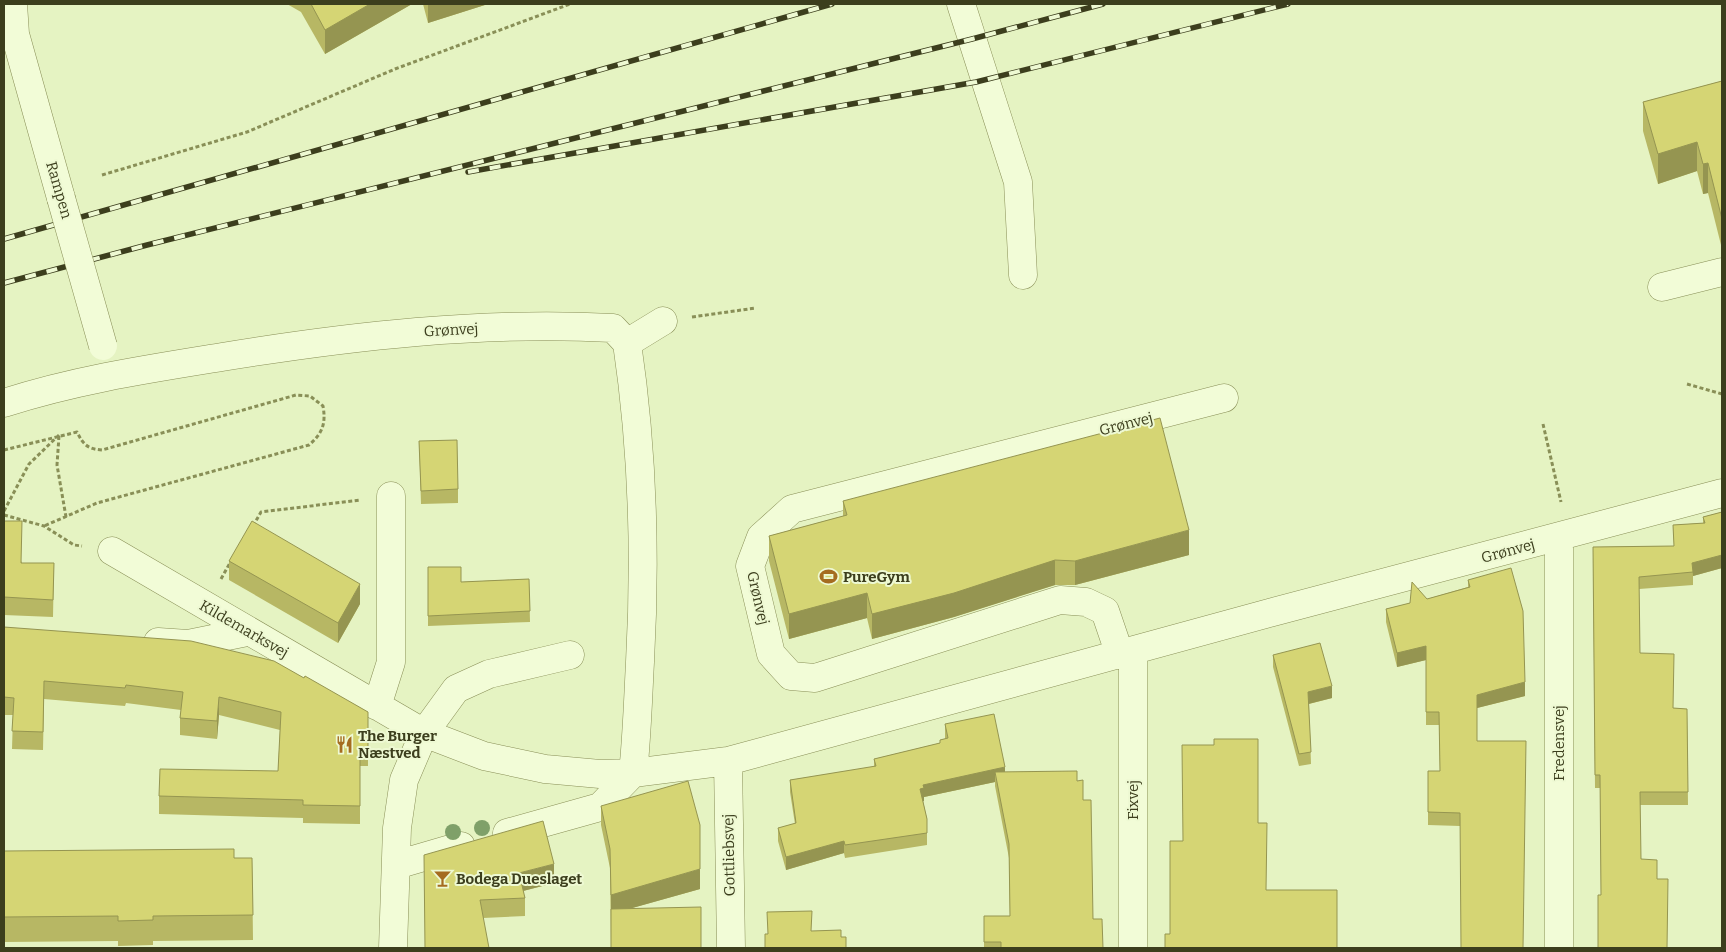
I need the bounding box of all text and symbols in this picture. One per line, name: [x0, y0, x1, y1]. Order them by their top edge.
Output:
street label: Rampen: [42, 159, 76, 221]
street label: Grønvej: [423, 320, 479, 340]
street label: Grønvej: [1097, 409, 1155, 439]
street label: Grønvej: [1479, 535, 1537, 567]
sports icon: PureGym: [819, 567, 839, 587]
place label: PureGym: [843, 568, 910, 586]
street label: Grønvej: [743, 569, 773, 627]
street label: Kildemarksvej: [196, 596, 292, 662]
street label: Fredensvej: [1550, 705, 1568, 781]
place label: The Burger Næstved: [358, 727, 437, 762]
restaurant icon: The Burger Næstved: [334, 735, 354, 755]
street label: Fixvej: [1124, 780, 1142, 820]
street label: Gottliebsvej: [719, 814, 739, 896]
bar icon: Bodega Dueslaget: [432, 869, 452, 889]
place label: Bodega Dueslaget: [456, 870, 582, 888]

